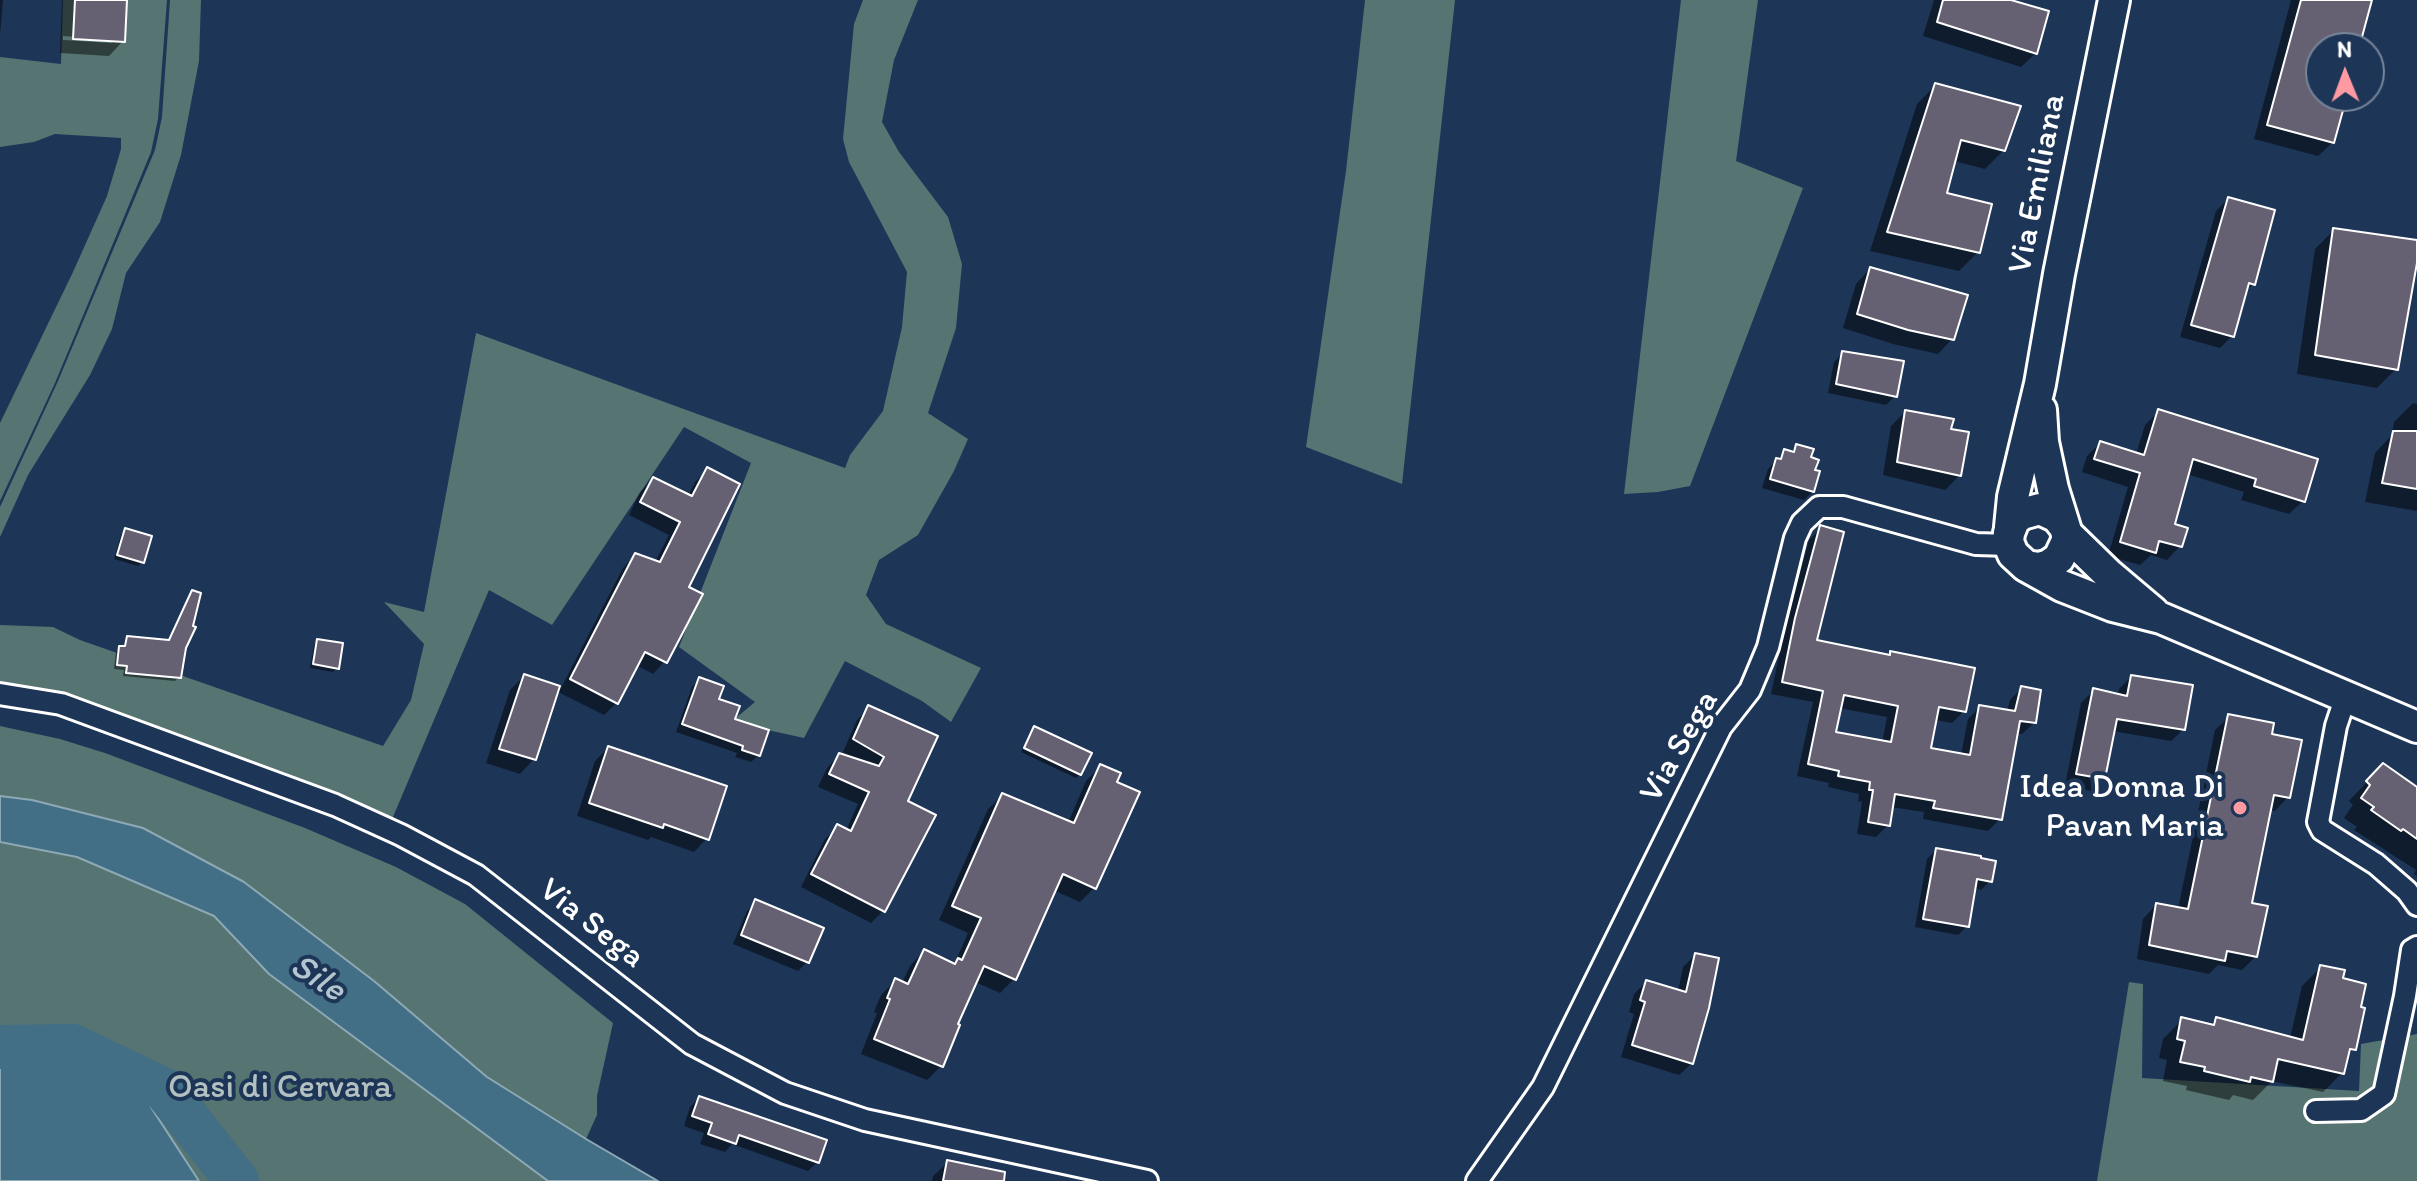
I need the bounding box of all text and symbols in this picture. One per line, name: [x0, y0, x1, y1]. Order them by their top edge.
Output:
north arrow: [2305, 32, 2385, 112]
text: N: [2337, 36, 2352, 63]
street label: Via Emiliana: [2001, 91, 2075, 277]
street label: Via Sega: [1632, 684, 1728, 810]
place label: Idea Donna Di Pavan Maria: [2019, 768, 2224, 848]
marker: Idea Donna Di Pavan Maria: [2231, 799, 2249, 817]
street label: Via Sega: [530, 870, 652, 978]
water label: Sile: [281, 945, 353, 1013]
park label: Oasi di Cervara: [168, 1068, 392, 1108]

